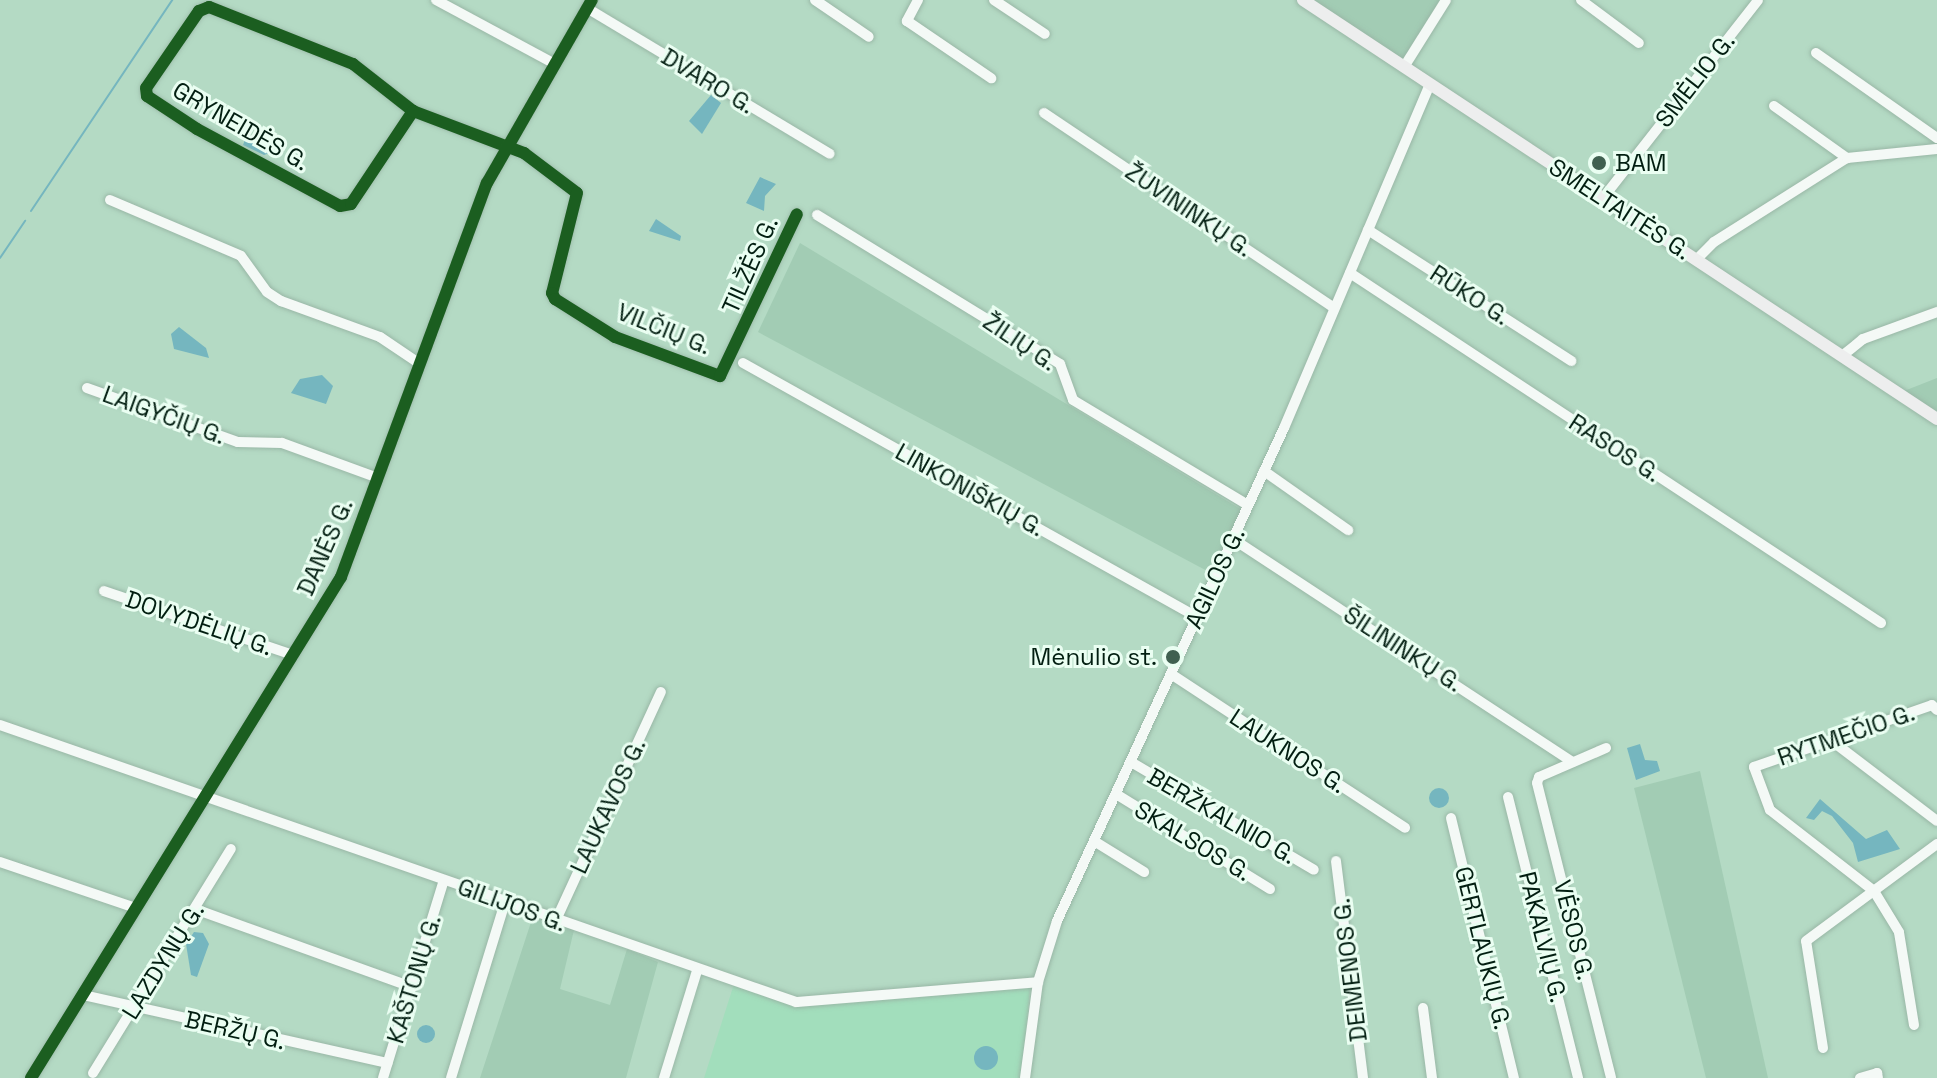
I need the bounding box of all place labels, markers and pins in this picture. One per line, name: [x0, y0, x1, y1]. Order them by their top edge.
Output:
place label: BAM: [1615, 149, 1667, 177]
marker: BAM: [1590, 154, 1608, 172]
place label: Mėnulio st.: [1031, 643, 1157, 671]
marker: Mėnulio st.: [1164, 648, 1182, 666]

